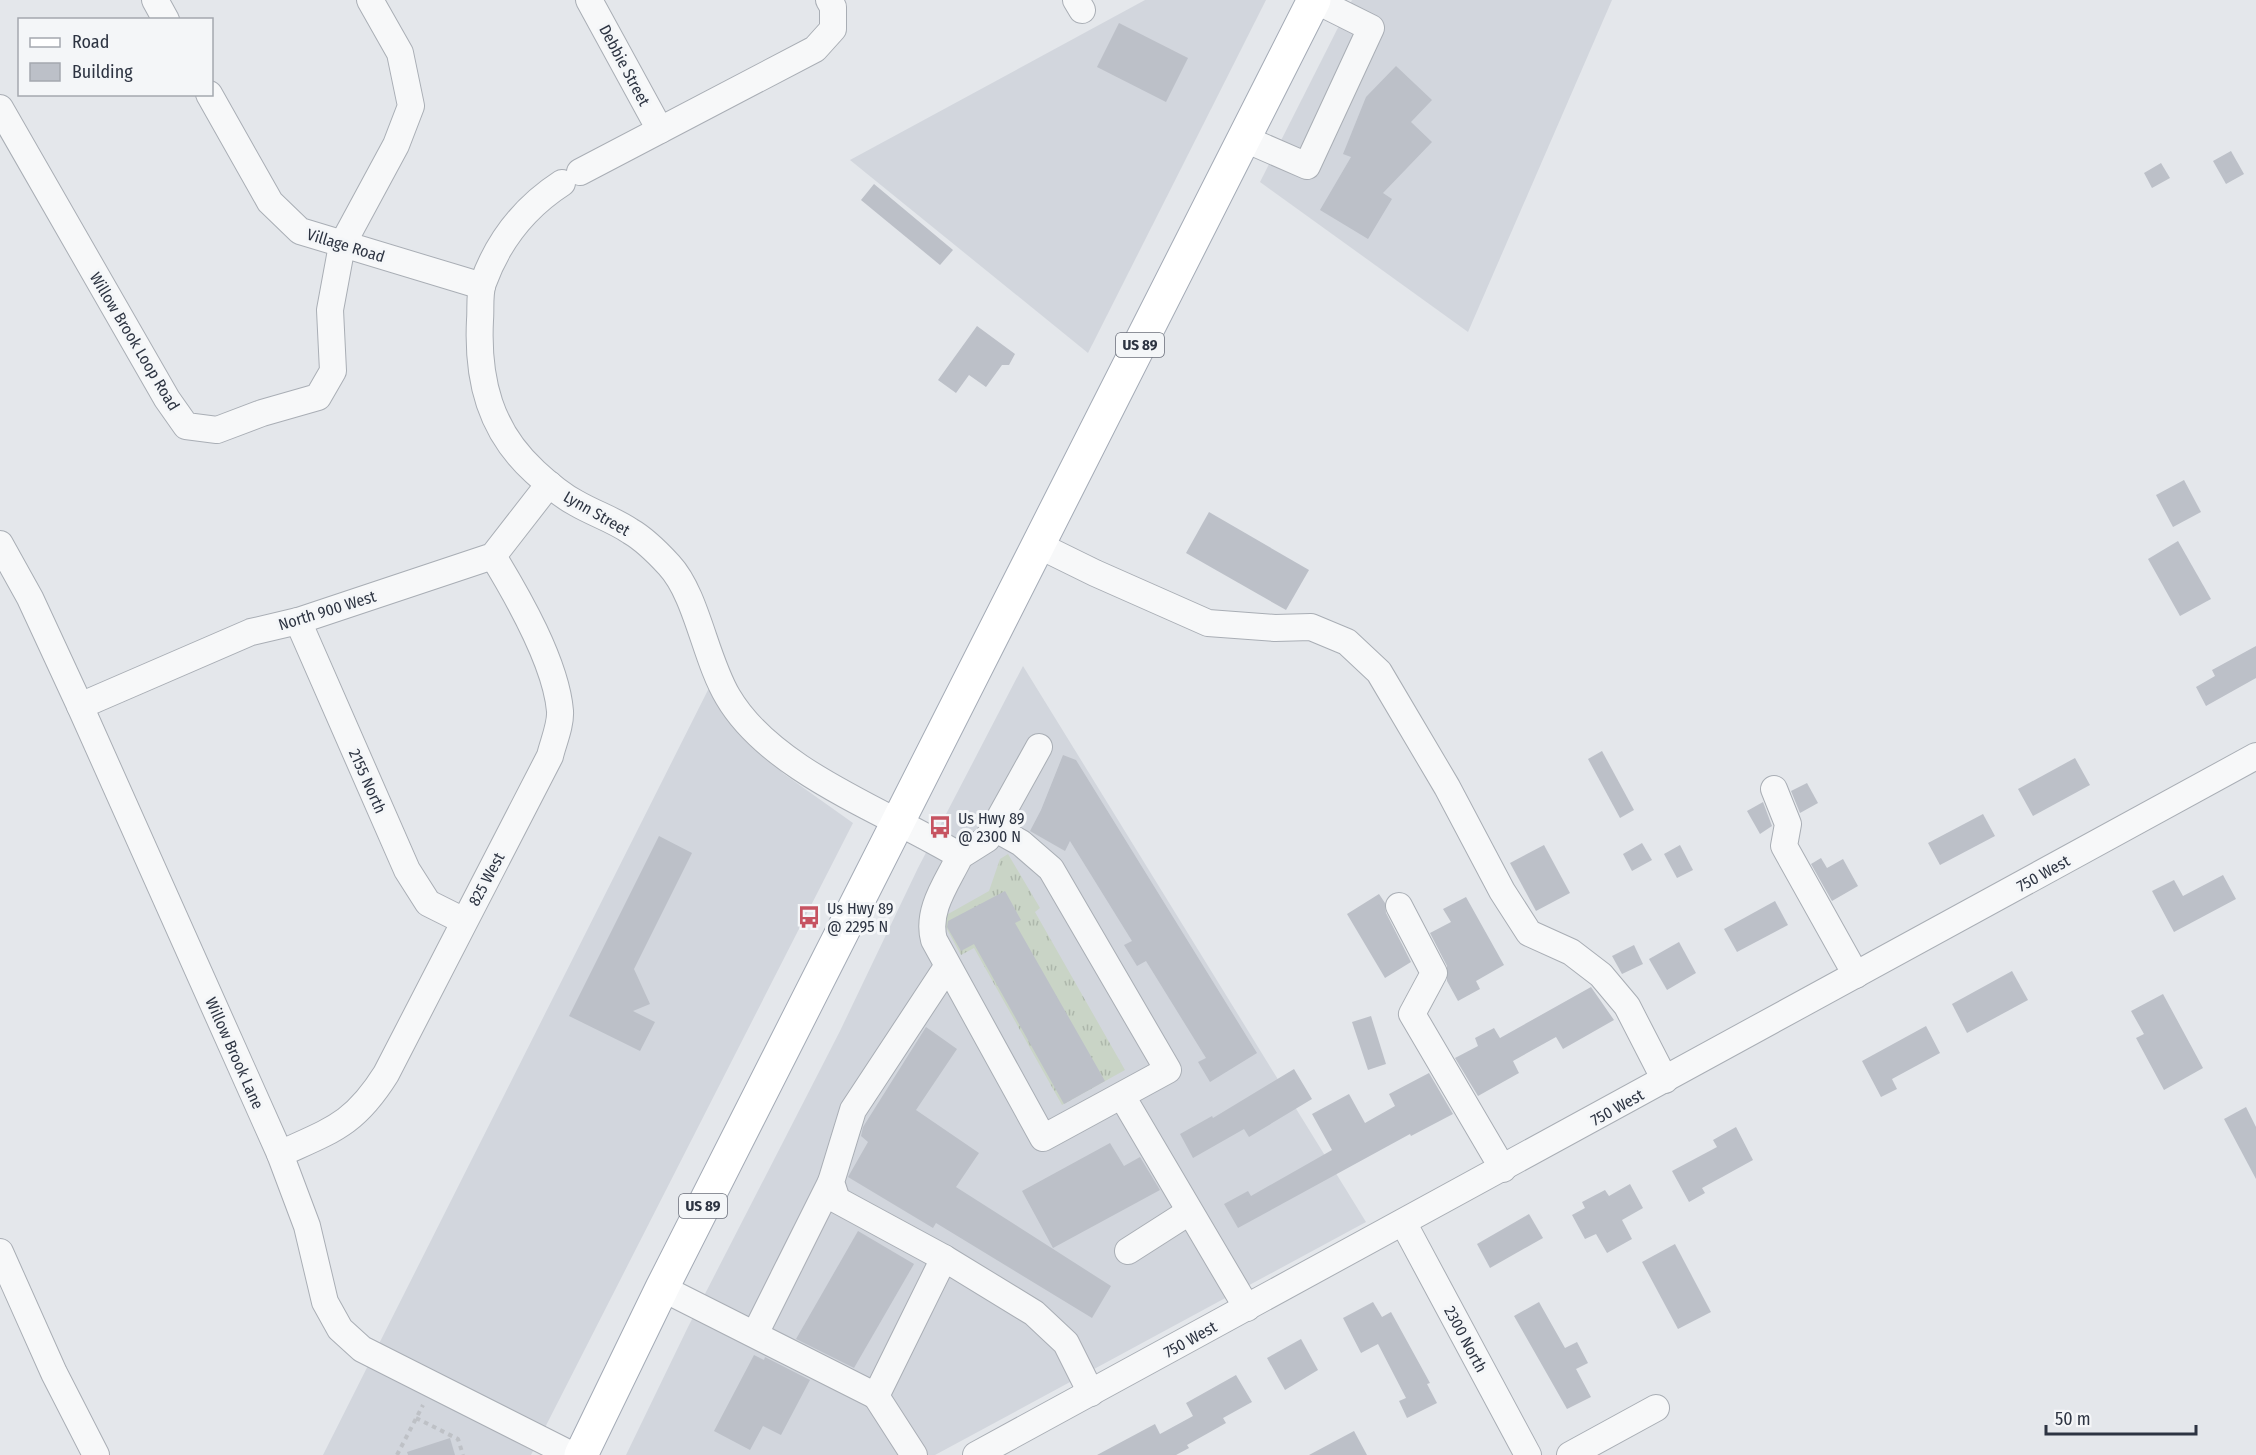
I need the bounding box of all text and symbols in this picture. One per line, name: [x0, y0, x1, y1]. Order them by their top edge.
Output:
legend: [18, 18, 213, 96]
street label: Debbie Street: [595, 21, 654, 110]
text: Road: [72, 31, 109, 53]
text: Building: [72, 61, 133, 83]
street label: Village Road: [305, 225, 387, 266]
street label: Willow Brook Loop Road: [86, 269, 183, 414]
road number: US 89: [1116, 333, 1164, 357]
street label: Lynn Street: [560, 487, 634, 540]
street label: North 900 West: [276, 586, 379, 634]
street label: 2155 North: [345, 746, 390, 816]
place label: Us Hwy 89 @ 2300 N: [958, 809, 1025, 846]
bus stop icon: Us Hwy 89 @ 2300 N: [927, 814, 953, 840]
street label: 825 West: [464, 849, 509, 909]
street label: 750 West: [2013, 851, 2074, 896]
place label: Us Hwy 89 @ 2295 N: [827, 899, 894, 936]
bus stop icon: Us Hwy 89 @ 2295 N: [796, 904, 822, 930]
street label: Willow Brook Lane: [201, 994, 268, 1112]
street label: 750 West: [1587, 1085, 1648, 1130]
road number: US 89: [679, 1194, 727, 1218]
street label: 2300 North: [1440, 1303, 1491, 1376]
street label: 750 West: [1160, 1317, 1221, 1362]
scale bar: [2046, 1398, 2196, 1436]
text: 50 m: [2055, 1408, 2091, 1430]

